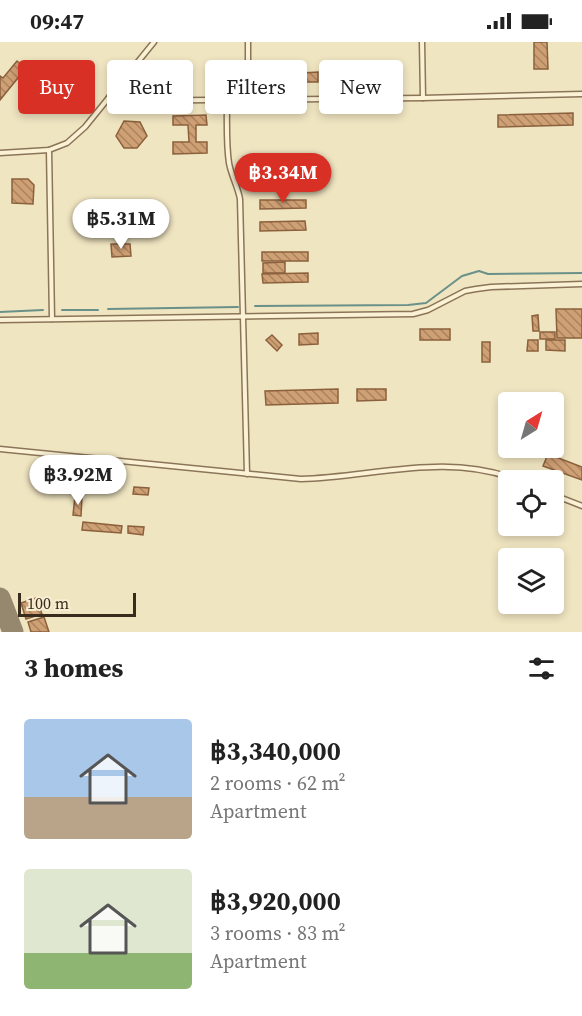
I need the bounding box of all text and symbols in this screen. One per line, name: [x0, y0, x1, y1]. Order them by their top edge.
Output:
text: 09:47: [30, 6, 84, 36]
chip: Buy: [18, 60, 95, 114]
chip: Rent: [107, 60, 193, 114]
chip: Filters: [205, 60, 307, 114]
chip: New: [319, 60, 403, 114]
pin: ฿3.34M: [234, 153, 332, 204]
text: ฿3.34M: [248, 158, 318, 186]
pin: ฿5.31M: [72, 199, 170, 250]
text: ฿5.31M: [86, 204, 156, 232]
north arrow: [498, 392, 564, 458]
map controls: [498, 392, 564, 614]
pin: ฿3.92M: [29, 455, 127, 506]
text: ฿3.92M: [43, 460, 113, 488]
button: locate: [498, 470, 564, 536]
button: layers: [498, 548, 564, 614]
scale bar: [18, 590, 136, 618]
text: 100 m: [27, 592, 69, 614]
text: 3 homes: [24, 650, 123, 686]
icon: filters: [525, 652, 558, 685]
text: ฿3,340,000: [210, 733, 341, 769]
icon: home: [72, 743, 144, 815]
text: 2 rooms · 62 m²: [210, 769, 346, 797]
text: Apartment: [210, 797, 307, 825]
text: ฿3,920,000: [210, 883, 341, 919]
icon: home: [72, 893, 144, 965]
text: 3 rooms · 83 m²: [210, 919, 346, 947]
text: Apartment: [210, 947, 307, 975]

